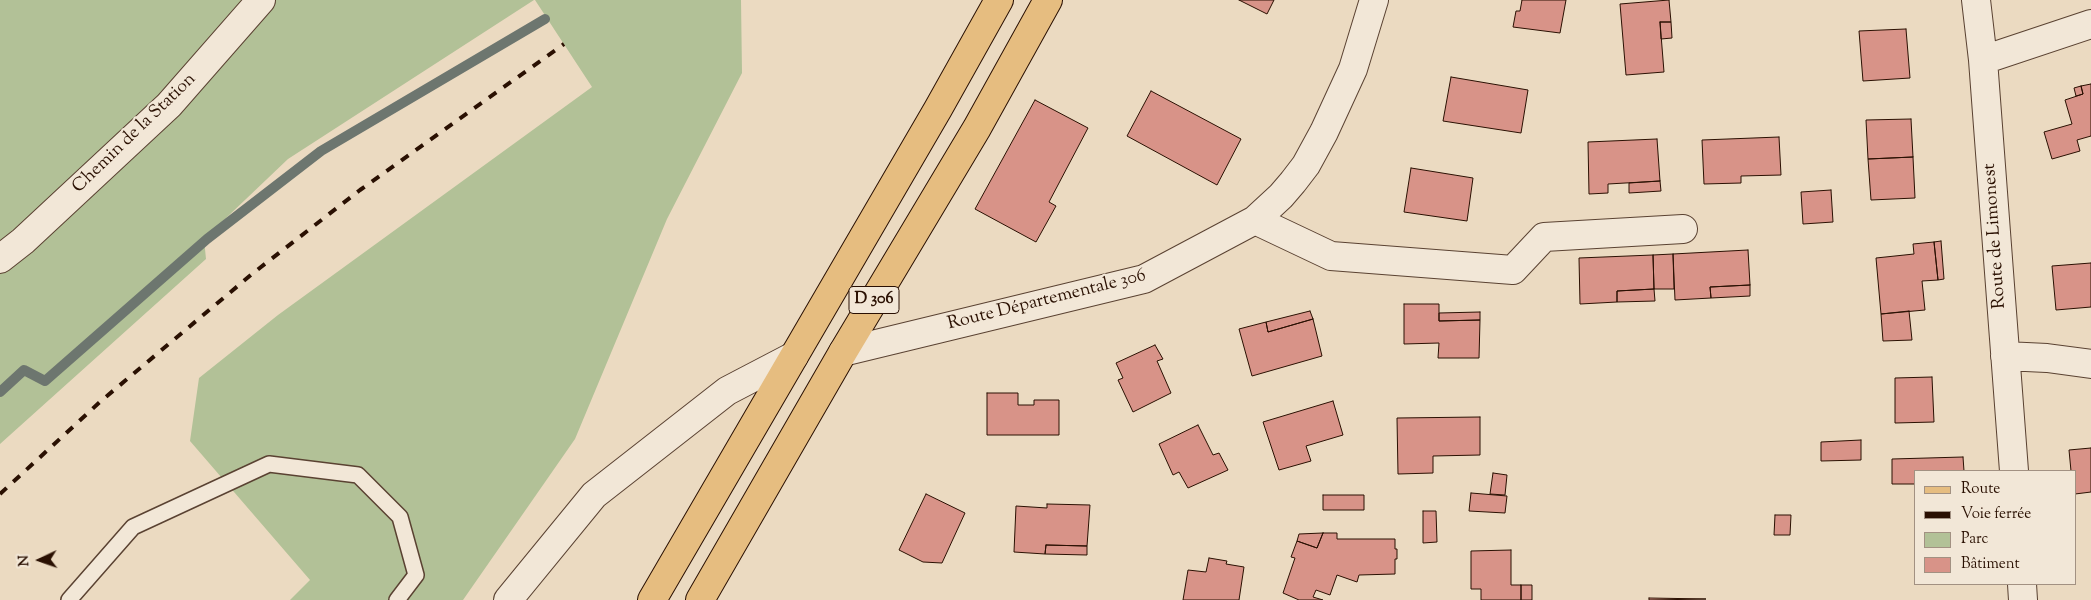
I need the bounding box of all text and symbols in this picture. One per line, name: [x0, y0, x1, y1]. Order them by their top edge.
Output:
street label: Chemin de la Station: [69, 69, 201, 199]
street label: Route de Limonest: [1980, 163, 2012, 309]
street label: Route Départementale 306: [946, 266, 1148, 336]
road number: D 306: [849, 286, 899, 314]
legend: [1914, 470, 2076, 585]
text: Route: [1961, 479, 2000, 500]
text: Voie ferrée: [1961, 504, 2031, 525]
text: Parc: [1961, 529, 1988, 550]
north arrow: [15, 535, 65, 585]
text: Bâtiment: [1961, 554, 2020, 575]
text: N: [15, 555, 35, 567]

